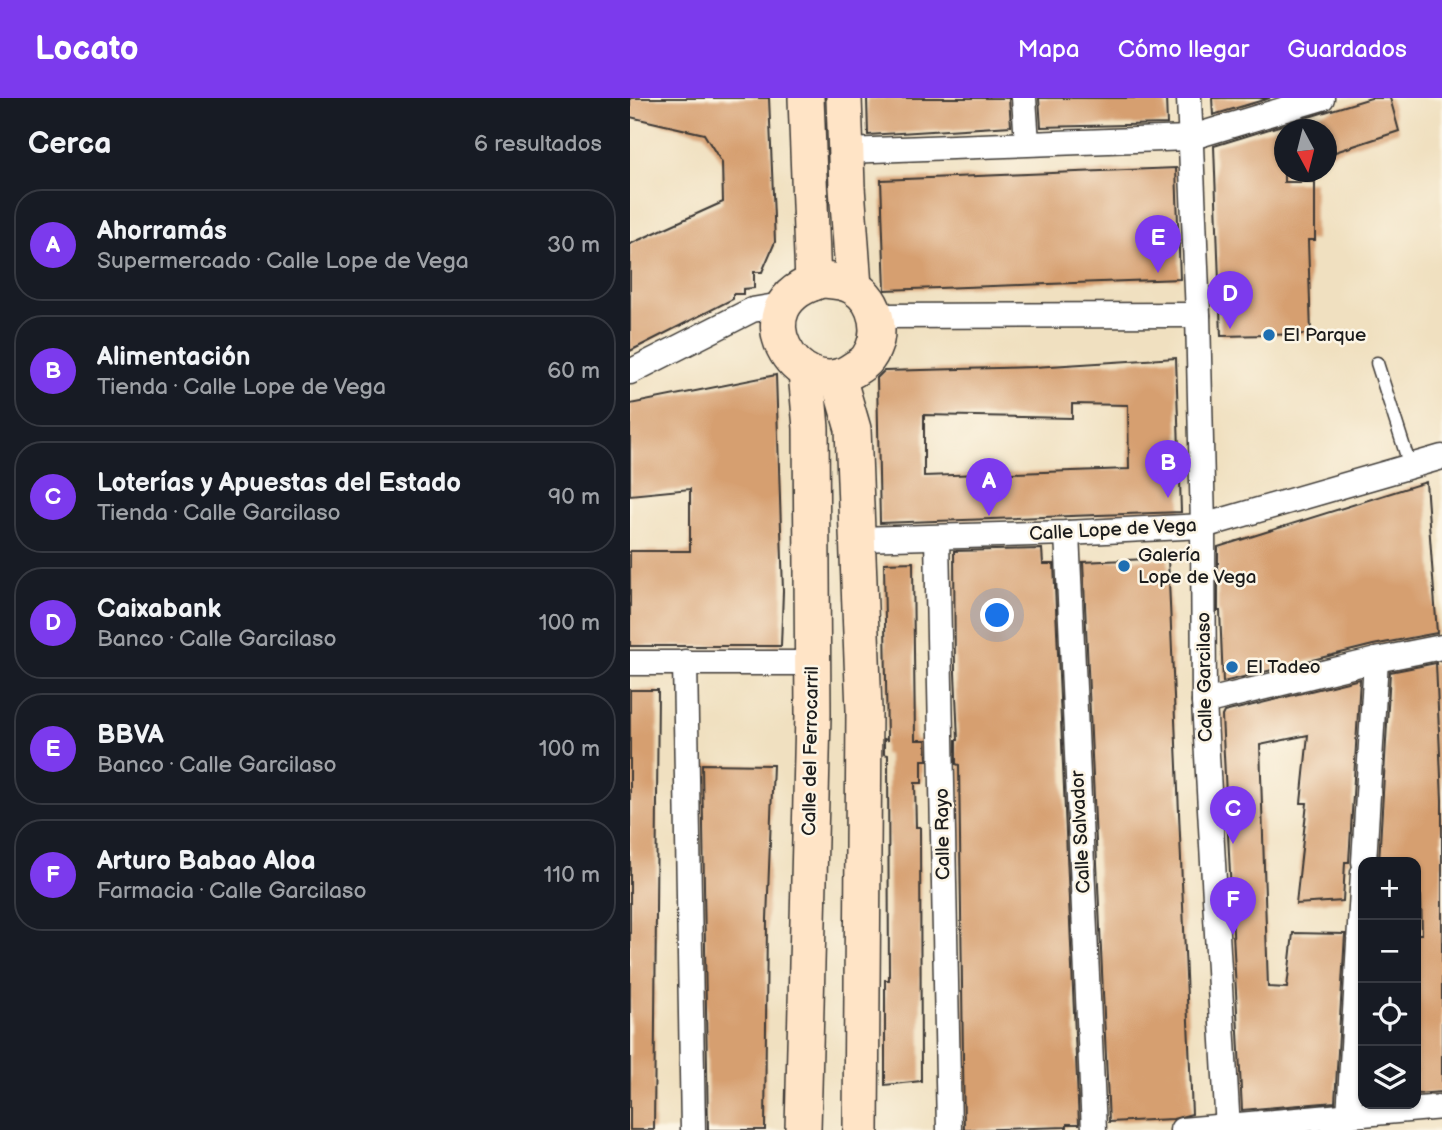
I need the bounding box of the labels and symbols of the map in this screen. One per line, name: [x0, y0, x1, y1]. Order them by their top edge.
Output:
north arrow: [1274, 119, 1337, 182]
pin: E: [1135, 215, 1181, 273]
pin: D: [1207, 271, 1253, 329]
place label: El Parque: [1283, 324, 1366, 347]
marker: El Parque: [1261, 327, 1277, 343]
pin: B: [1145, 440, 1191, 498]
pin: A: [966, 458, 1012, 516]
street label: Calle Lope de Vega: [1029, 514, 1197, 546]
place label: Galería Lope de Vega: [1138, 544, 1257, 589]
marker: Galería Lope de Vega: [1116, 558, 1132, 574]
your location: [980, 598, 1014, 632]
street label: Calle Garcilaso: [1192, 612, 1218, 742]
place label: El Tadeo: [1246, 656, 1320, 679]
marker: El Tadeo: [1224, 659, 1240, 675]
street label: Calle del Ferrocarril: [798, 666, 824, 836]
street label: Calle Salvador: [1066, 769, 1096, 894]
pin: C: [1210, 786, 1256, 844]
street label: Calle Rayo: [931, 788, 955, 880]
pin: F: [1210, 877, 1256, 935]

